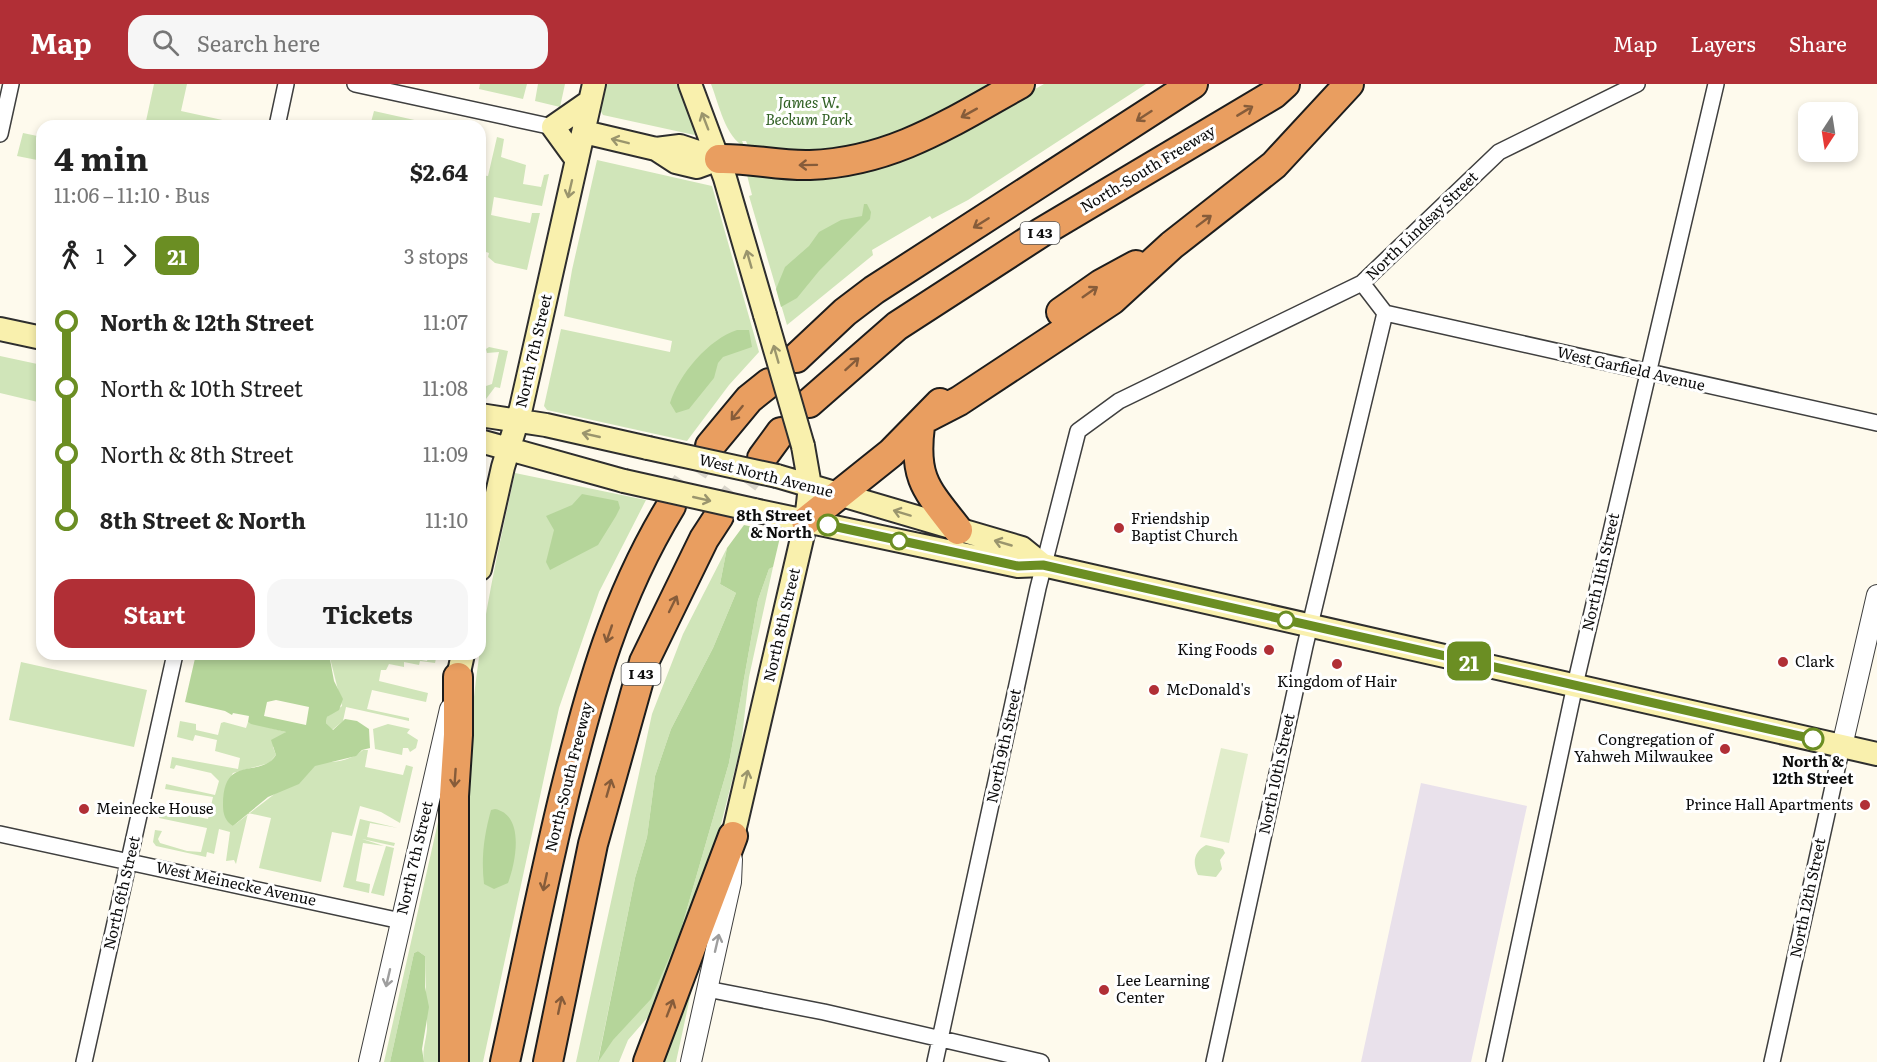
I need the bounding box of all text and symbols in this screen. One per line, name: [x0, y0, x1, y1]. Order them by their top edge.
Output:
search box: [128, 15, 548, 69]
text: Map: [30, 21, 92, 63]
icon: search: [149, 26, 182, 59]
text: Search here: [197, 26, 320, 59]
text: Map: [1613, 27, 1658, 58]
text: Layers: [1691, 27, 1756, 58]
text: Share: [1789, 27, 1847, 58]
park label: James W. Beckum Park: [765, 90, 854, 130]
north arrow: [1798, 102, 1858, 162]
map controls: [1798, 102, 1858, 162]
one-way arrow: [1236, 105, 1253, 117]
one-way arrow: [961, 107, 978, 119]
one-way arrow: [1137, 110, 1153, 122]
one-way arrow: [698, 113, 709, 131]
street label: North-South Freeway: [1075, 118, 1219, 217]
text: 4 min: [54, 132, 148, 181]
one-way arrow: [611, 134, 630, 146]
text: $2.64: [410, 155, 468, 188]
one-way arrow: [798, 159, 818, 171]
street label: North Lindsay Street: [1359, 165, 1482, 285]
text: 11:06 – 11:10 · Bus: [54, 179, 209, 209]
one-way arrow: [564, 179, 576, 198]
one-way arrow: [1196, 215, 1212, 227]
one-way arrow: [973, 217, 990, 229]
road number: I 43: [1020, 222, 1060, 244]
icon: walk: [54, 239, 87, 272]
icon: forward: [113, 239, 146, 272]
text: 1: [96, 240, 104, 270]
text: 21: [167, 240, 187, 271]
text: 3 stops: [404, 240, 468, 270]
one-way arrow: [743, 250, 754, 269]
one-way arrow: [1081, 286, 1097, 298]
street label: North 7th Street: [508, 292, 557, 410]
text: North & 12th Street: [100, 305, 314, 338]
text: 11:07: [423, 306, 468, 336]
street label: West Garfield Avenue: [1555, 339, 1708, 396]
one-way arrow: [770, 345, 781, 364]
one-way arrow: [844, 357, 859, 371]
text: North & 10th Street: [100, 371, 303, 404]
text: 11:08: [422, 372, 468, 402]
one-way arrow: [731, 405, 744, 421]
one-way arrow: [582, 429, 601, 440]
text: North & 8th Street: [100, 437, 293, 470]
text: 11:09: [423, 438, 468, 468]
street label: West North Avenue: [697, 447, 836, 502]
one-way arrow: [692, 493, 711, 505]
text: 8th Street & North: [100, 503, 306, 536]
place label: 8th Street & North: [736, 503, 812, 543]
text: 11:10: [425, 504, 468, 534]
place label: Friendship Baptist Church: [1131, 506, 1238, 546]
one-way arrow: [893, 507, 912, 518]
street label: North 11th Street: [1575, 510, 1624, 633]
marker: 8th Street & North: [817, 514, 839, 536]
marker: Friendship Baptist Church: [1112, 521, 1126, 535]
unlabelled marker: [890, 532, 908, 550]
one-way arrow: [994, 536, 1013, 548]
street label: North 8th Street: [756, 565, 805, 684]
button: Start: [54, 579, 255, 648]
button: Tickets: [267, 579, 468, 648]
one-way arrow: [667, 595, 679, 613]
unlabelled marker: [1277, 611, 1295, 629]
one-way arrow: [602, 624, 613, 643]
place label: King Foods: [1177, 637, 1257, 660]
line badge: 21: [1442, 642, 1496, 680]
marker: King Foods: [1262, 643, 1276, 657]
text: 21: [1459, 646, 1479, 677]
place label: Clark: [1795, 649, 1835, 672]
marker: Clark: [1776, 655, 1790, 669]
marker: Kingdom of Hair: [1330, 657, 1344, 671]
road number: I 43: [622, 663, 660, 685]
place label: Kingdom of Hair: [1277, 669, 1397, 692]
place label: McDonald's: [1166, 677, 1250, 700]
marker: McDonald's: [1147, 683, 1161, 697]
street label: North 9th Street: [979, 686, 1026, 805]
street label: North-South Freeway: [538, 699, 597, 854]
street label: North 10th Street: [1251, 711, 1300, 836]
place label: Congregation of Yahweh Milwaukee: [1574, 727, 1714, 767]
marker: North & 12th Street: [1802, 728, 1824, 750]
marker: Congregation of Yahweh Milwaukee: [1718, 742, 1732, 756]
place label: North & 12th Street: [1773, 749, 1854, 789]
one-way arrow: [449, 767, 460, 787]
one-way arrow: [741, 770, 753, 789]
one-way arrow: [604, 779, 615, 798]
place label: Prince Hall Apartments: [1685, 792, 1853, 815]
place label: Meinecke House: [96, 796, 214, 819]
marker: Prince Hall Apartments: [1858, 798, 1872, 812]
street label: North 7th Street: [389, 799, 438, 917]
marker: Meinecke House: [77, 802, 91, 816]
street label: North 6th Street: [96, 833, 145, 952]
street label: North 12th Street: [1783, 836, 1830, 960]
street label: West Meinecke Avenue: [154, 854, 319, 911]
one-way arrow: [538, 872, 550, 891]
one-way arrow: [712, 934, 723, 953]
one-way arrow: [382, 968, 393, 987]
place label: Lee Learning Center: [1116, 968, 1210, 1008]
marker: Lee Learning Center: [1097, 983, 1111, 997]
one-way arrow: [555, 995, 566, 1015]
one-way arrow: [665, 999, 676, 1017]

